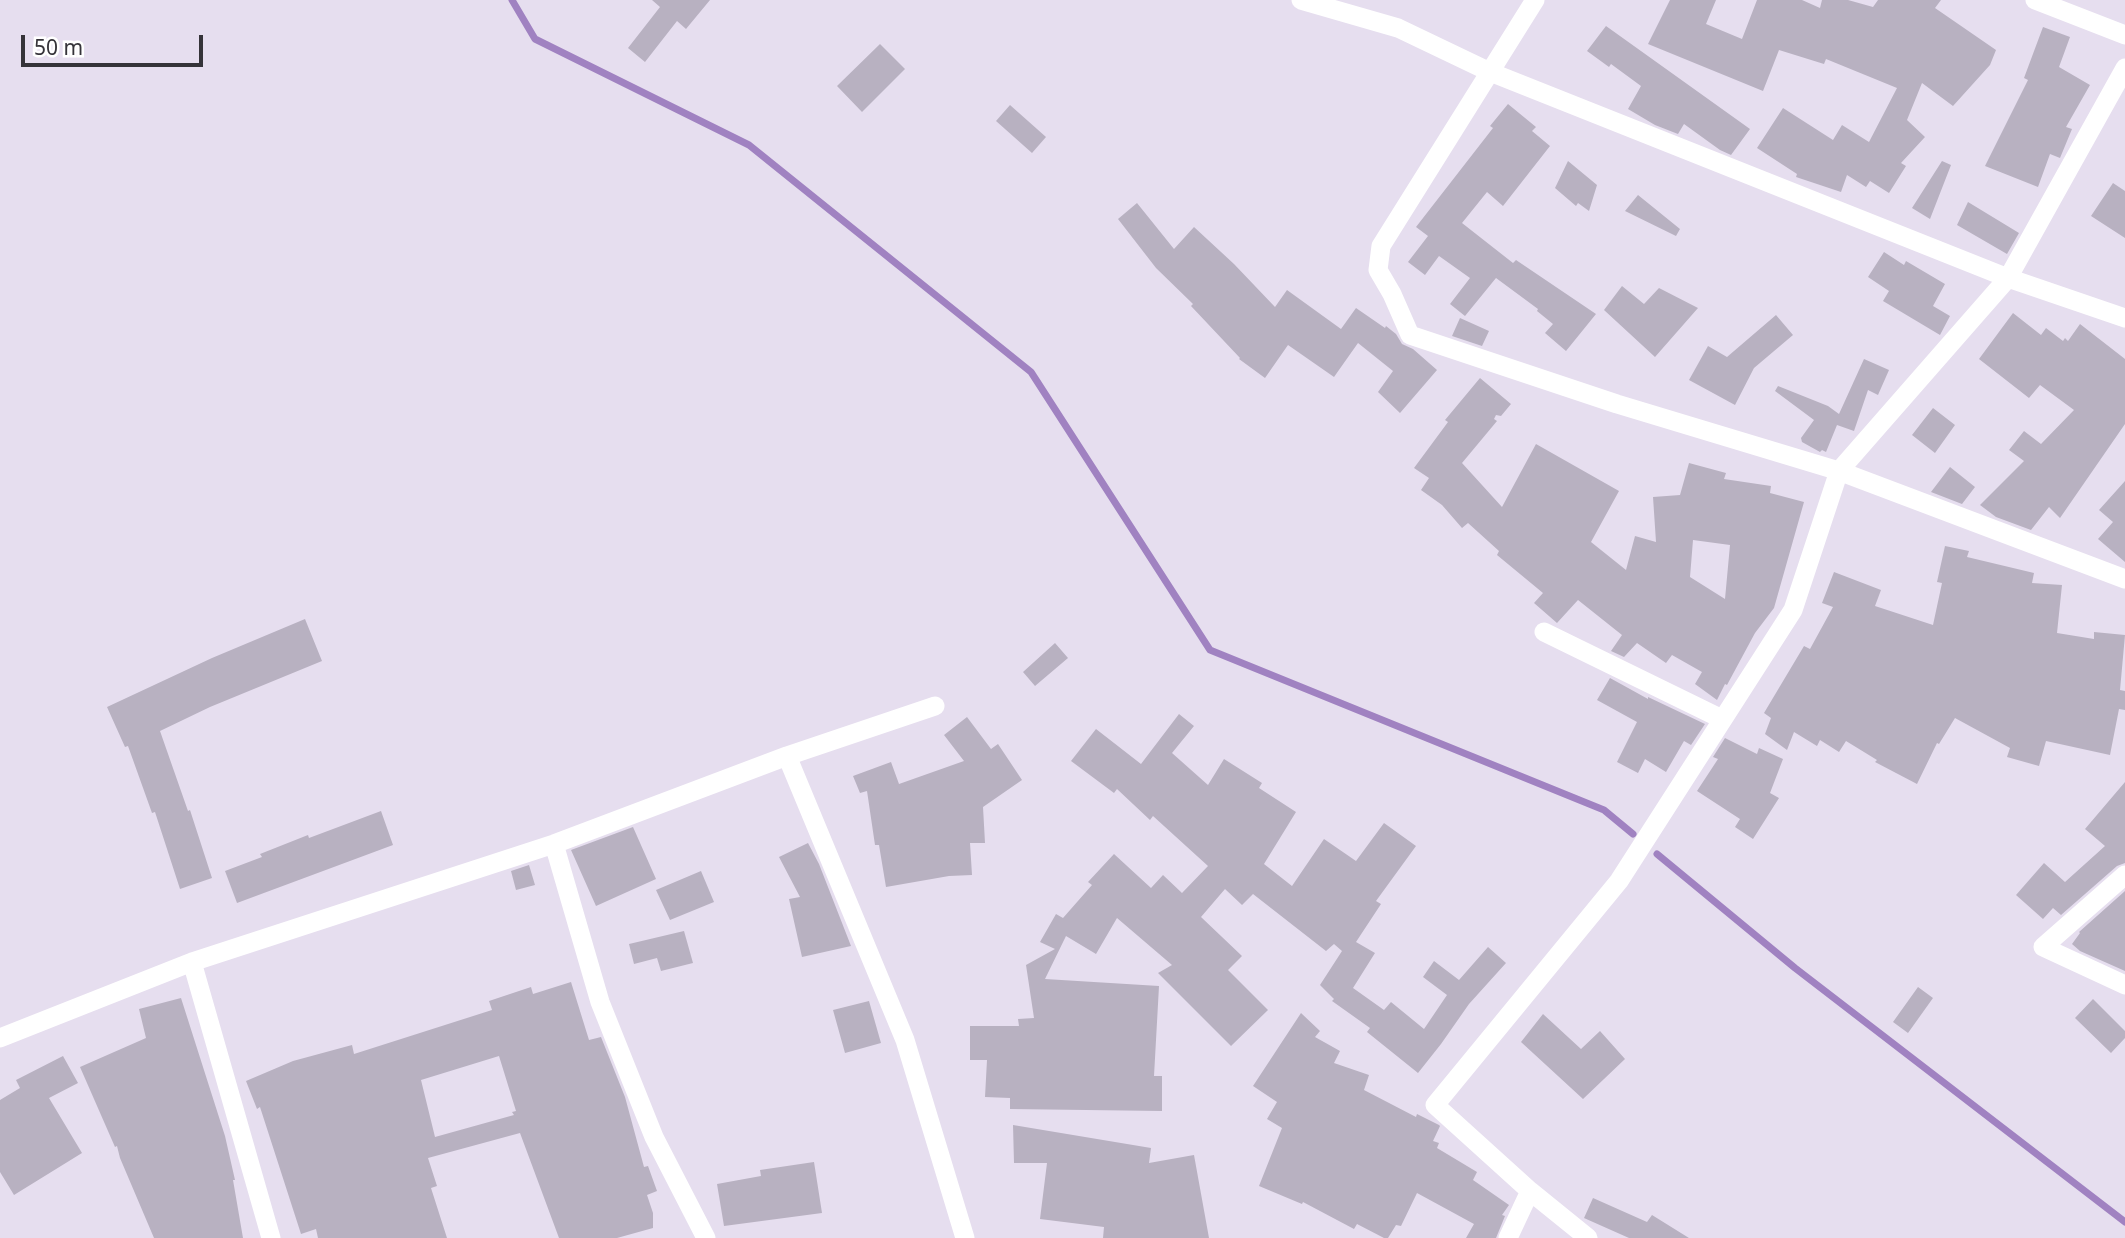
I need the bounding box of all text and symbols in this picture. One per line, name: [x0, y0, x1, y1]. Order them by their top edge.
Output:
scale bar: [24, 21, 206, 65]
text: 50 m: [34, 33, 83, 61]

